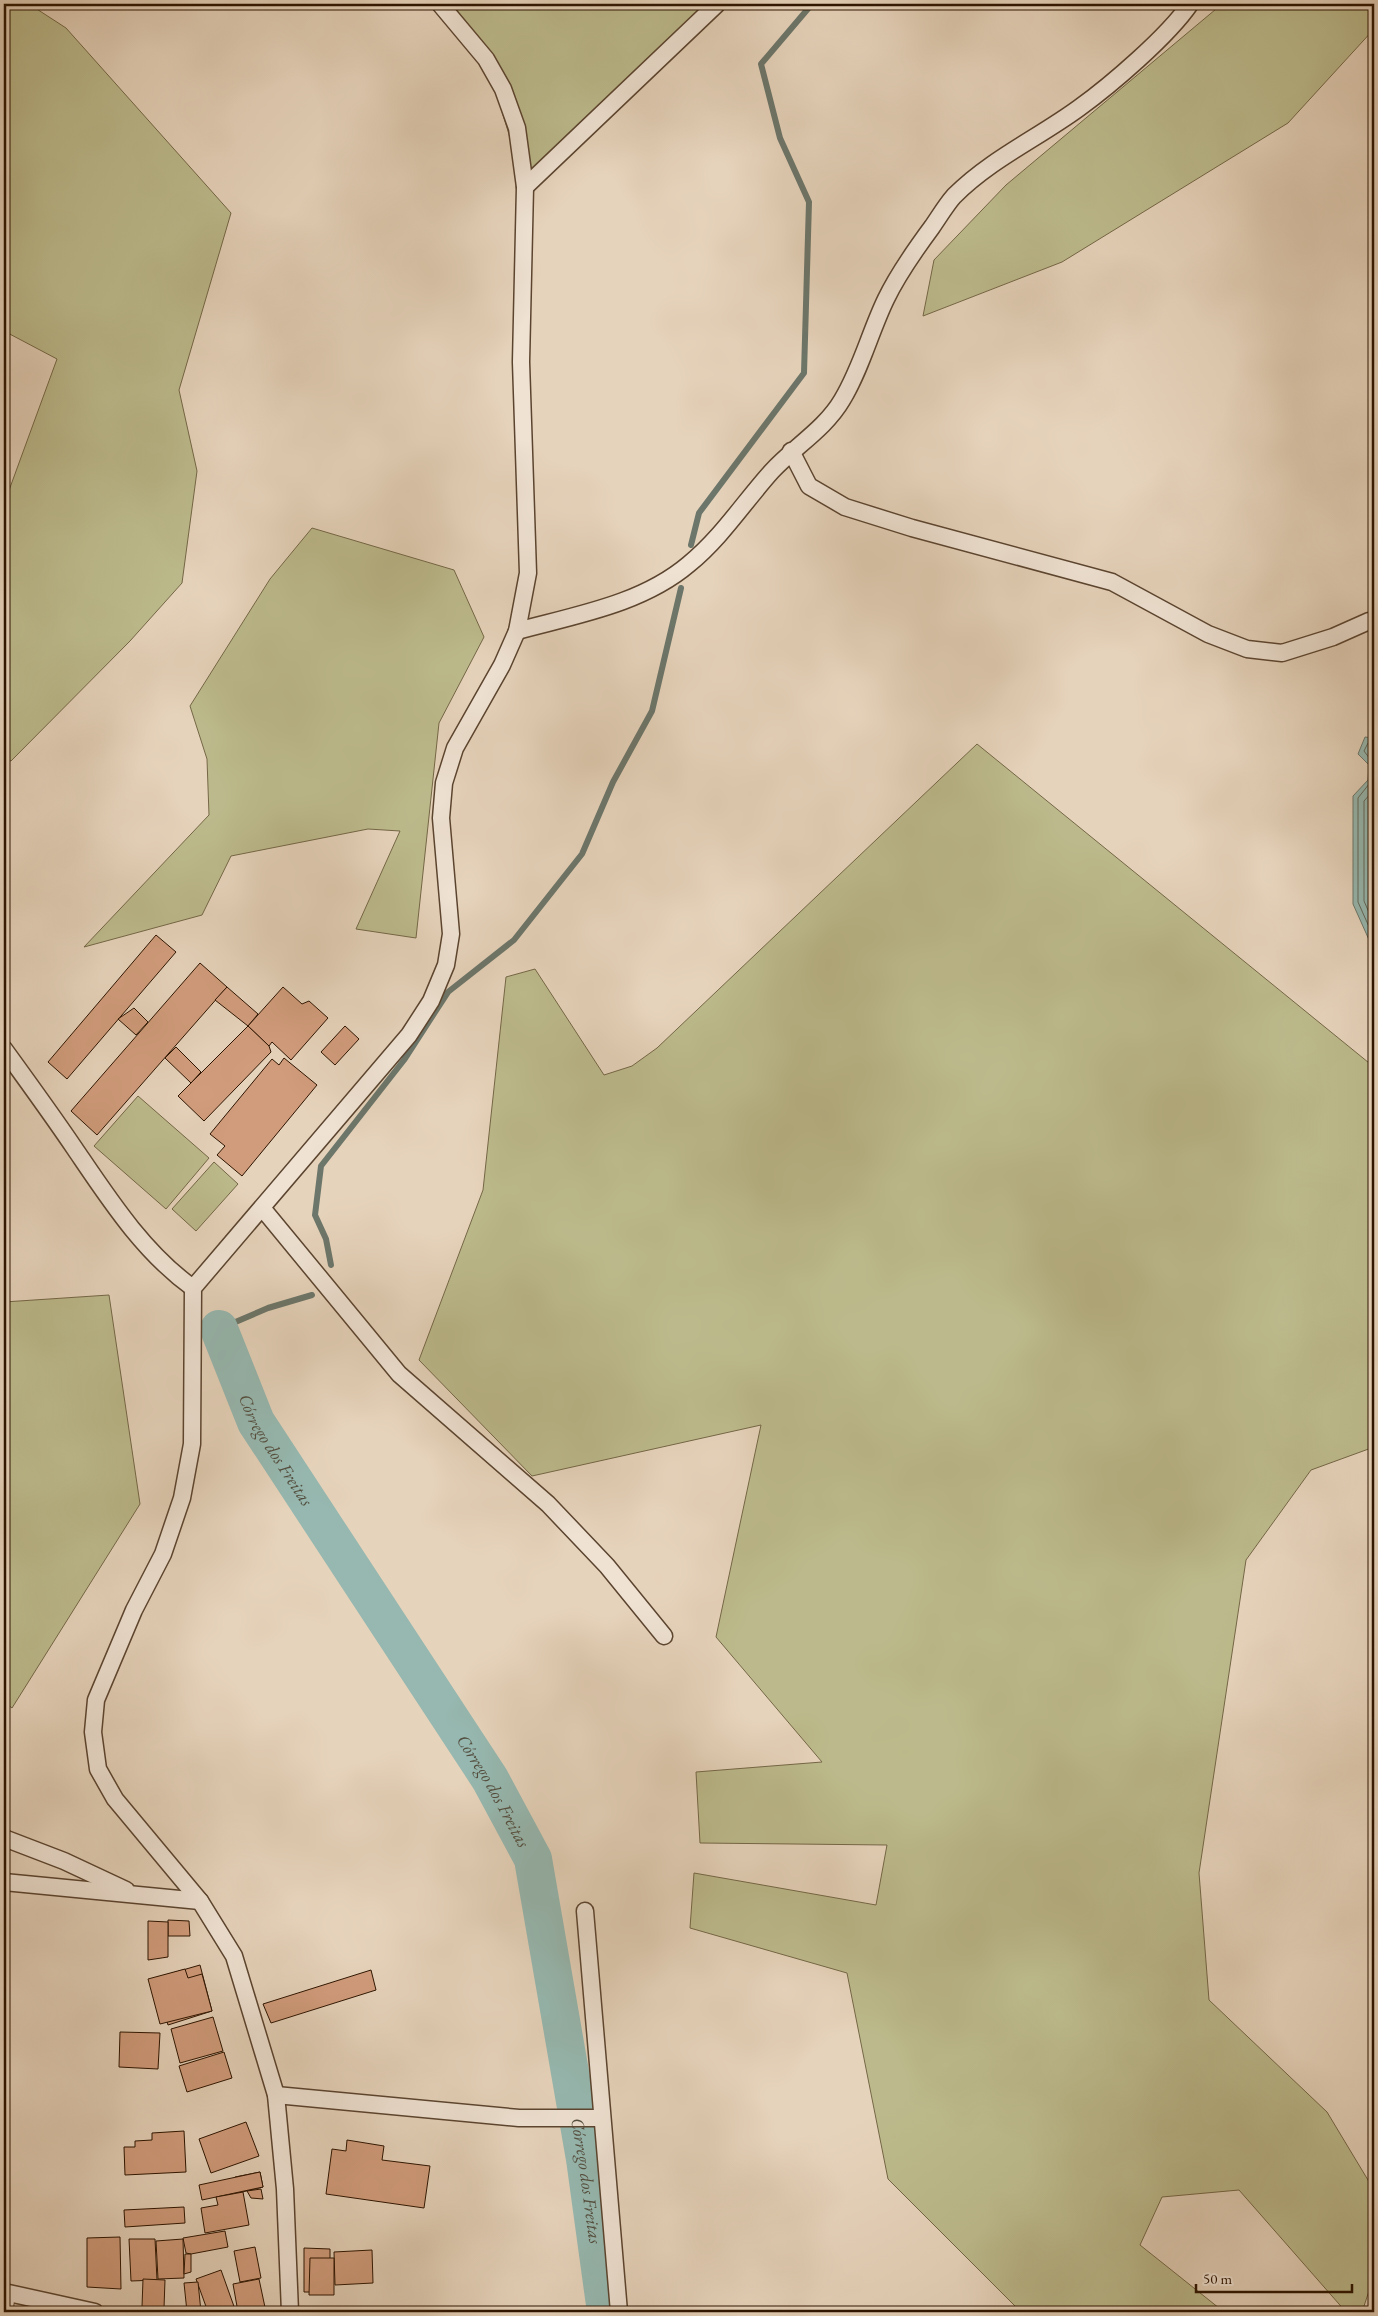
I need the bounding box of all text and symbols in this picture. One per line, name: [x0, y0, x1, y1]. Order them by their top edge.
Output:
water label: Córrego dos Freitas: [234, 1390, 320, 1511]
water label: Córrego dos Freitas: [452, 1730, 536, 1852]
water label: Córrego dos Freitas: [567, 2116, 608, 2246]
scale bar: [1196, 2261, 1352, 2293]
text: 50 m: [1203, 2269, 1232, 2288]

